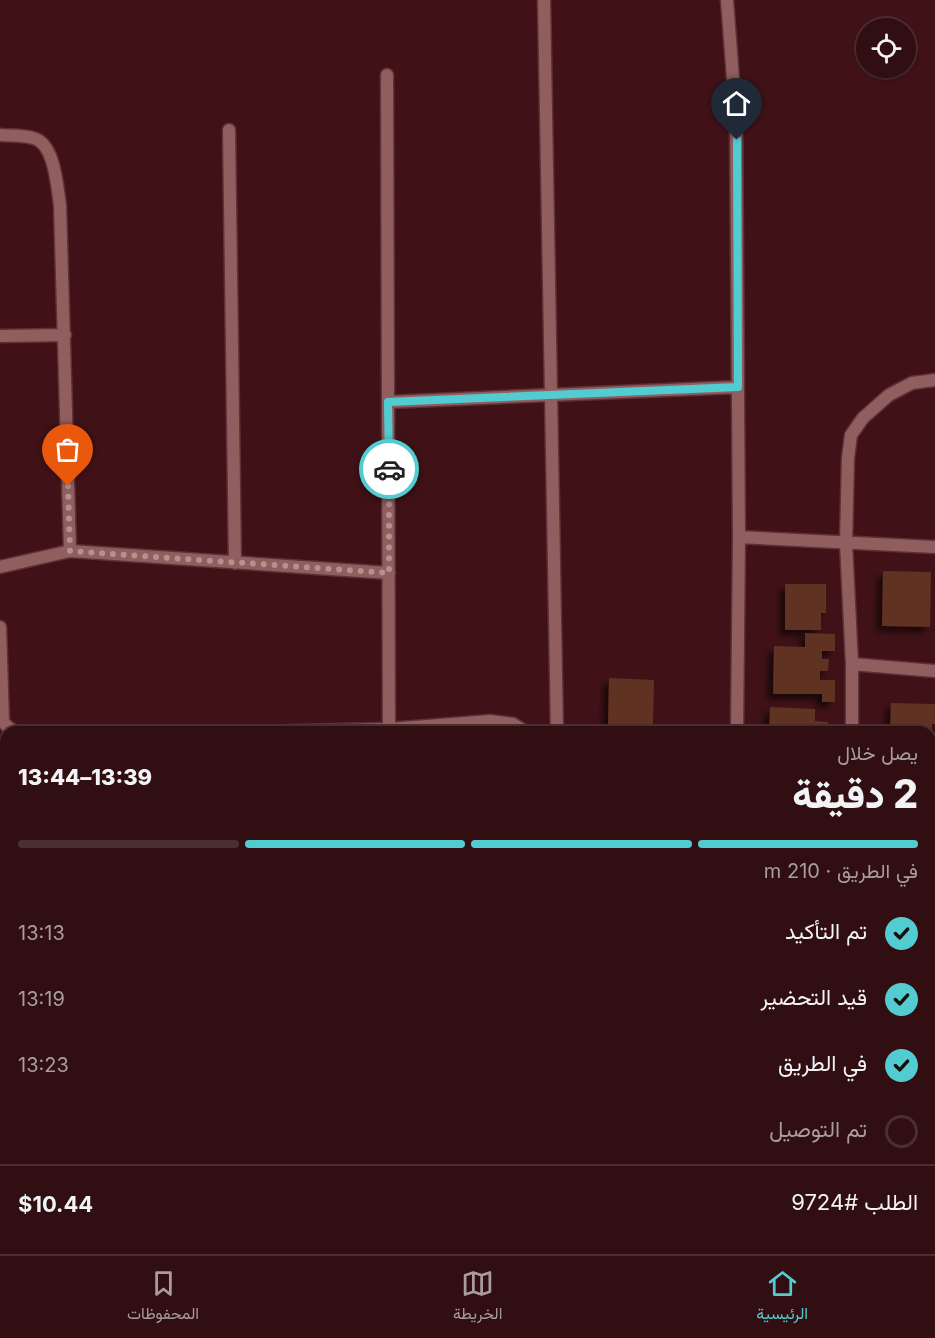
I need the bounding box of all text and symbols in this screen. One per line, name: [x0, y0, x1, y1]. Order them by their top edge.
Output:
map controls: [856, 18, 916, 78]
button: locate: [856, 18, 916, 78]
pin: [711, 78, 762, 140]
icon: home: [720, 87, 753, 120]
pin: [42, 424, 93, 486]
icon: bag: [51, 433, 84, 466]
courier: [359, 439, 419, 499]
icon: car: [373, 453, 406, 486]
text: يصل خلال: [837, 741, 918, 765]
text: 13:39–13:44: [18, 764, 152, 790]
text: 2 دقيقة: [792, 770, 918, 817]
text: في الطريق · 210 m: [764, 859, 918, 883]
icon: check: [885, 917, 918, 950]
text: تم التأكيد: [785, 918, 867, 944]
text: 13:13: [18, 921, 65, 945]
icon: check: [885, 983, 918, 1016]
text: قيد التحضير: [761, 984, 867, 1010]
text: 13:19: [18, 987, 65, 1011]
icon: check: [885, 1049, 918, 1082]
text: في الطريق: [778, 1050, 867, 1076]
text: 13:23: [18, 1053, 69, 1077]
text: تم التوصيل: [769, 1116, 867, 1142]
text: الطلب #9724: [791, 1189, 918, 1215]
text: $10.44: [18, 1191, 93, 1217]
tab: المحفوظات: [127, 1267, 199, 1328]
tab: الخريطة: [453, 1267, 502, 1328]
tab: الرئيسية: [756, 1267, 808, 1328]

